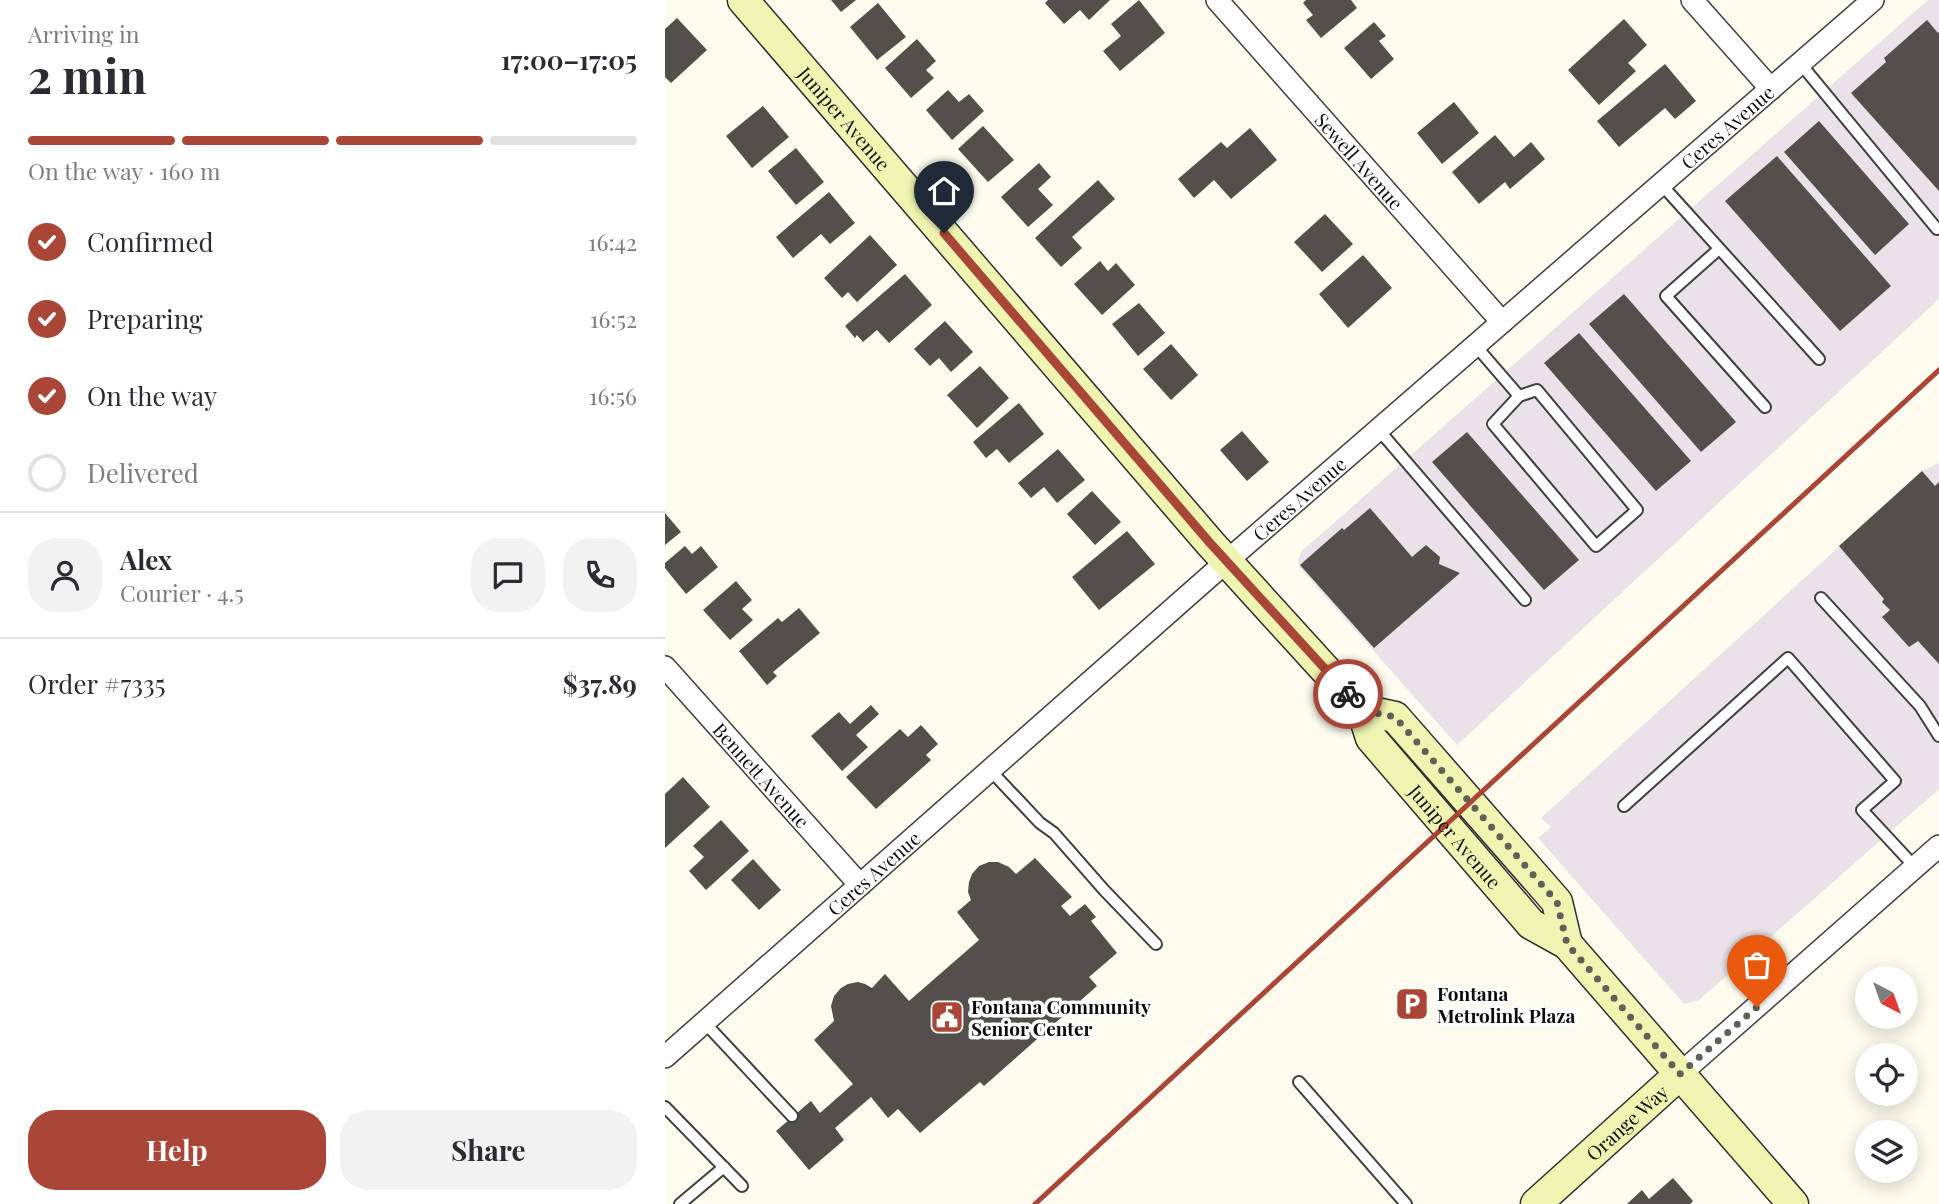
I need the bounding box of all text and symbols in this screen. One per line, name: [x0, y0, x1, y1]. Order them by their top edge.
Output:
text: Arriving in: [28, 18, 140, 49]
text: 17:00–17:05: [501, 42, 637, 77]
text: 2 min: [28, 44, 147, 106]
street label: Juniper Avenue: [792, 60, 897, 176]
street label: Ceres Avenue: [1675, 79, 1779, 174]
street label: Sewell Avenue: [1309, 107, 1410, 215]
text: On the way · 160 m: [28, 155, 220, 186]
pin: [914, 161, 974, 233]
icon: home: [925, 172, 963, 210]
icon: check: [28, 223, 66, 261]
text: Confirmed: [87, 224, 214, 259]
text: 16:42: [588, 226, 637, 257]
icon: check: [28, 300, 66, 338]
text: Preparing: [87, 301, 203, 336]
text: 16:52: [590, 303, 637, 334]
icon: check: [28, 377, 66, 415]
text: On the way: [87, 378, 217, 413]
text: 16:56: [589, 380, 637, 411]
street label: Ceres Avenue: [1247, 451, 1351, 546]
text: Delivered: [87, 455, 199, 490]
button: person: [28, 538, 102, 612]
button: chat: [471, 538, 545, 612]
button: phone: [563, 538, 637, 612]
text: Alex: [120, 542, 172, 577]
text: Courier · 4.5: [120, 577, 244, 608]
courier: [1313, 659, 1383, 729]
text: Order #7335: [28, 666, 165, 701]
text: $37.89: [563, 666, 637, 701]
icon: bike: [1329, 675, 1367, 713]
street label: Bennett Avenue: [708, 717, 816, 833]
street label: Juniper Avenue: [1403, 778, 1508, 894]
street label: Ceres Avenue: [821, 825, 925, 921]
pin: [1727, 935, 1787, 1007]
icon: bag: [1738, 946, 1776, 984]
north arrow: [1855, 966, 1918, 1029]
map controls: [1855, 966, 1918, 1183]
place label: Fontana Metrolink Plaza: [1437, 980, 1575, 1028]
parking icon: Fontana Metrolink Plaza: [1393, 985, 1431, 1023]
place label: Fontana Community Senior Center: [971, 993, 1151, 1041]
public building icon: Fontana Community Senior Center: [928, 998, 966, 1036]
button: locate: [1855, 1043, 1918, 1106]
street label: Orange Way: [1580, 1078, 1673, 1166]
button: Help: [28, 1110, 326, 1190]
button: Share: [340, 1110, 637, 1190]
button: layers: [1855, 1120, 1918, 1183]

